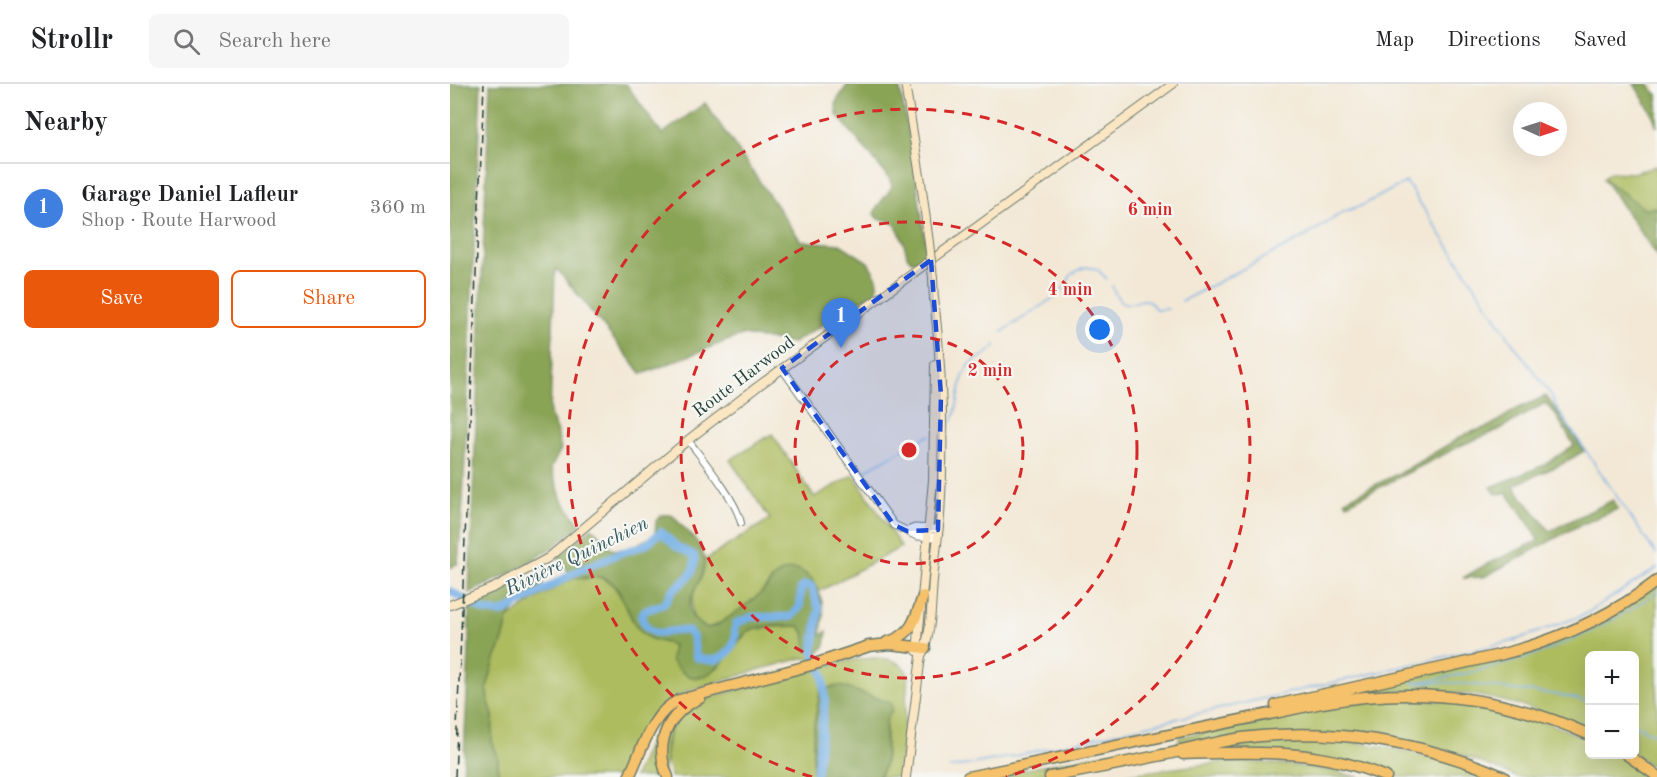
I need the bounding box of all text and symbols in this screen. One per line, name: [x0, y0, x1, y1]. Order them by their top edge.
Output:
search box: [149, 14, 569, 68]
icon: search: [170, 25, 203, 58]
text: Strollr: [30, 27, 113, 55]
text: Search here: [218, 30, 331, 52]
text: Map: [1375, 30, 1414, 51]
text: Directions: [1447, 30, 1541, 51]
text: Saved: [1574, 30, 1627, 51]
north arrow: [1513, 102, 1567, 156]
text: Nearby: [24, 110, 108, 136]
text: Garage Daniel Lafleur: [81, 184, 298, 206]
text: 1: [38, 198, 49, 218]
text: 360 m: [370, 198, 426, 218]
text: 6 min: [1127, 201, 1173, 219]
text: Shop · Route Harwood: [81, 211, 277, 231]
button: Save: [24, 270, 219, 328]
button: Share: [231, 270, 426, 328]
text: 4 min: [1047, 281, 1093, 299]
pin: 1: [822, 298, 860, 348]
your location: [1085, 315, 1114, 344]
street label: Route Harwood: [690, 333, 798, 421]
text: 2 min: [967, 362, 1013, 380]
centre of rings: [899, 440, 919, 460]
water label: Rivière Quinchien: [501, 514, 652, 601]
map controls: [1585, 651, 1639, 759]
button: +: [1585, 651, 1639, 705]
button: −: [1585, 705, 1639, 759]

